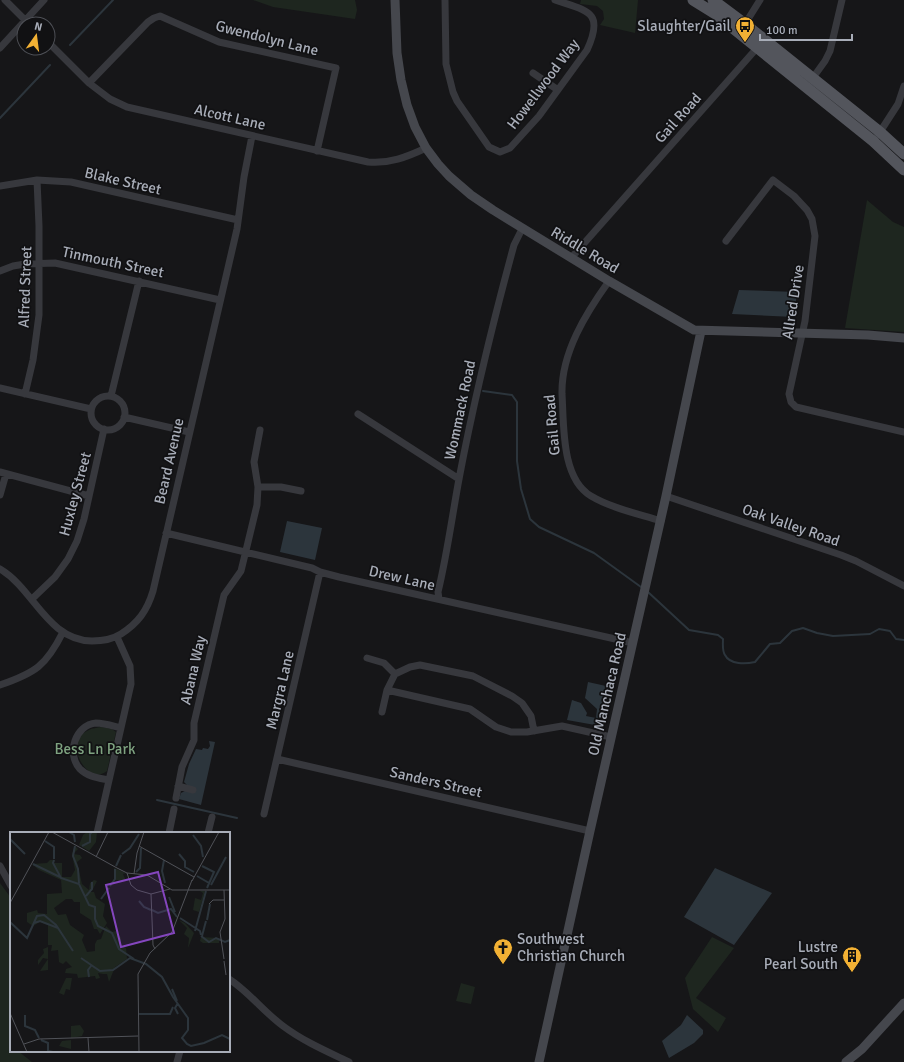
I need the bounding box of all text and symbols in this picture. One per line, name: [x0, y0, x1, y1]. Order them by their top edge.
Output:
bus stop icon: Slaughter/Gail: [734, 15, 756, 43]
north arrow: [16, 16, 56, 56]
scale bar: [760, 16, 852, 42]
street label: Gwendolyn Lane: [214, 17, 320, 59]
place label: Slaughter/Gail: [637, 17, 731, 35]
text: N: [33, 20, 44, 34]
text: 100 m: [766, 23, 798, 38]
street label: Howellwood Way: [503, 35, 583, 133]
street label: Gail Road: [651, 89, 705, 147]
street label: Alcott Lane: [193, 100, 267, 134]
street label: Blake Street: [83, 163, 163, 199]
street label: Riddle Road: [548, 223, 622, 277]
street label: Tinmouth Street: [61, 242, 165, 282]
street label: Alfred Street: [15, 246, 35, 328]
street label: Allred Drive: [778, 263, 808, 341]
street label: Wommack Road: [441, 358, 479, 461]
street label: Gail Road: [540, 394, 564, 456]
street label: Beard Avenue: [150, 416, 188, 506]
street label: Huxley Street: [55, 450, 95, 538]
street label: Oak Valley Road: [740, 500, 842, 550]
street label: Drew Lane: [367, 562, 437, 594]
street label: Old Manchaca Road: [584, 630, 630, 758]
street label: Abana Way: [176, 634, 210, 706]
street label: Margra Lane: [262, 649, 298, 731]
park label: Bess Ln Park: [55, 740, 136, 758]
street label: Sanders Street: [388, 763, 484, 801]
inset map: [10, 832, 230, 1052]
place label: Southwest Christian Church: [517, 930, 625, 965]
church icon: Southwest Christian Church: [492, 937, 514, 965]
place label: Lustre Pearl South: [764, 938, 838, 973]
building icon: Lustre Pearl South: [841, 945, 863, 973]

